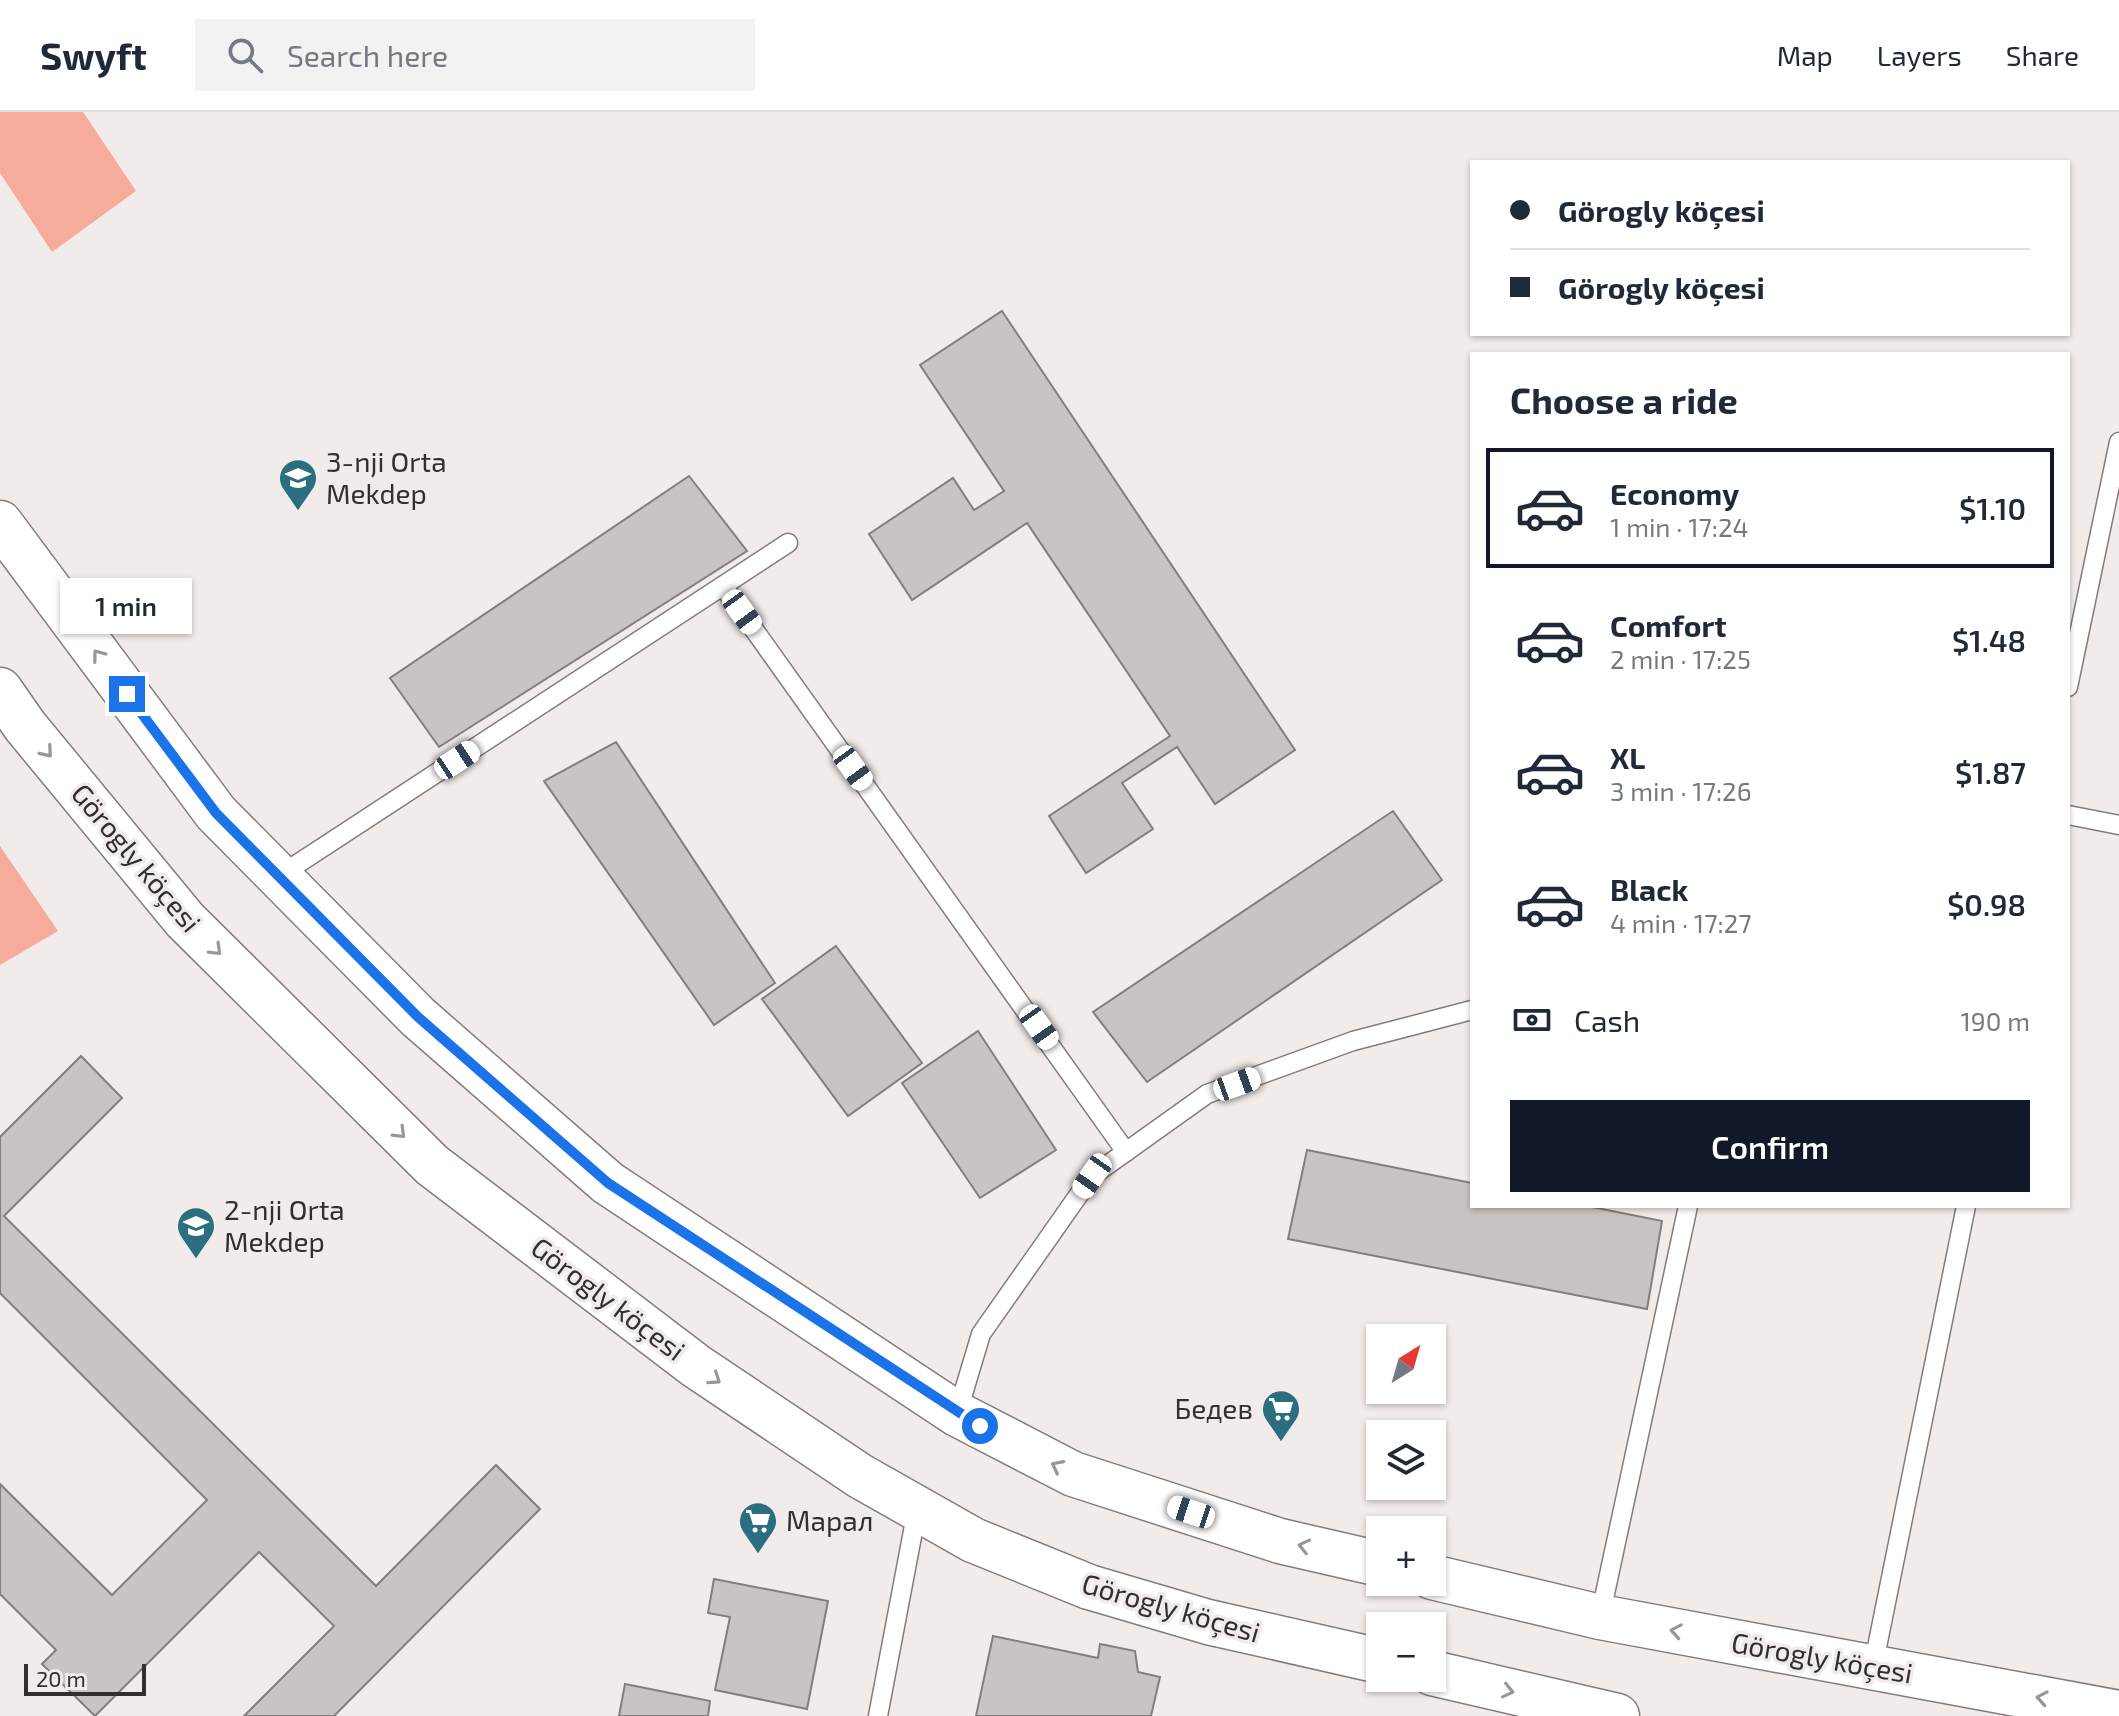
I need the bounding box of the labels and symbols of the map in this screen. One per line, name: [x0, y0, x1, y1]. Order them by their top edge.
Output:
place label: 3-nji Orta Mekdep: [326, 444, 447, 510]
school or university icon: 3-nji Orta Mekdep: [277, 457, 319, 512]
callout: 1 min: [61, 578, 193, 634]
car: [718, 586, 766, 638]
one-way arrow: [93, 649, 108, 664]
route end: [109, 676, 145, 712]
car: [430, 737, 484, 783]
car: [829, 742, 877, 794]
one-way arrow: [37, 743, 52, 758]
street label: Görogly köçesi: [64, 776, 209, 939]
one-way arrow: [207, 941, 221, 955]
car: [1015, 1000, 1063, 1054]
car: [1210, 1065, 1264, 1103]
one-way arrow: [391, 1124, 405, 1138]
car: [1068, 1149, 1116, 1203]
place label: 2-nji Orta Mekdep: [224, 1192, 345, 1258]
school or university icon: 2-nji Orta Mekdep: [175, 1205, 217, 1260]
street label: Görogly köçesi: [525, 1229, 692, 1368]
north arrow: [1366, 1324, 1446, 1404]
one-way arrow: [707, 1369, 721, 1384]
supermarket icon: Бедев: [1260, 1388, 1302, 1443]
place label: Бедев: [1174, 1391, 1253, 1425]
route start: [962, 1408, 998, 1444]
one-way arrow: [1051, 1460, 1066, 1475]
car: [1164, 1493, 1218, 1531]
supermarket icon: Марал: [737, 1500, 779, 1555]
place label: Марал: [786, 1503, 874, 1537]
one-way arrow: [1298, 1539, 1311, 1556]
street label: Görogly köçesi: [1078, 1565, 1264, 1650]
one-way arrow: [1670, 1623, 1683, 1640]
street label: Görogly köçesi: [1729, 1624, 1915, 1691]
scale bar: [24, 1660, 146, 1696]
one-way arrow: [1501, 1682, 1514, 1699]
one-way arrow: [2036, 1691, 2049, 1708]

